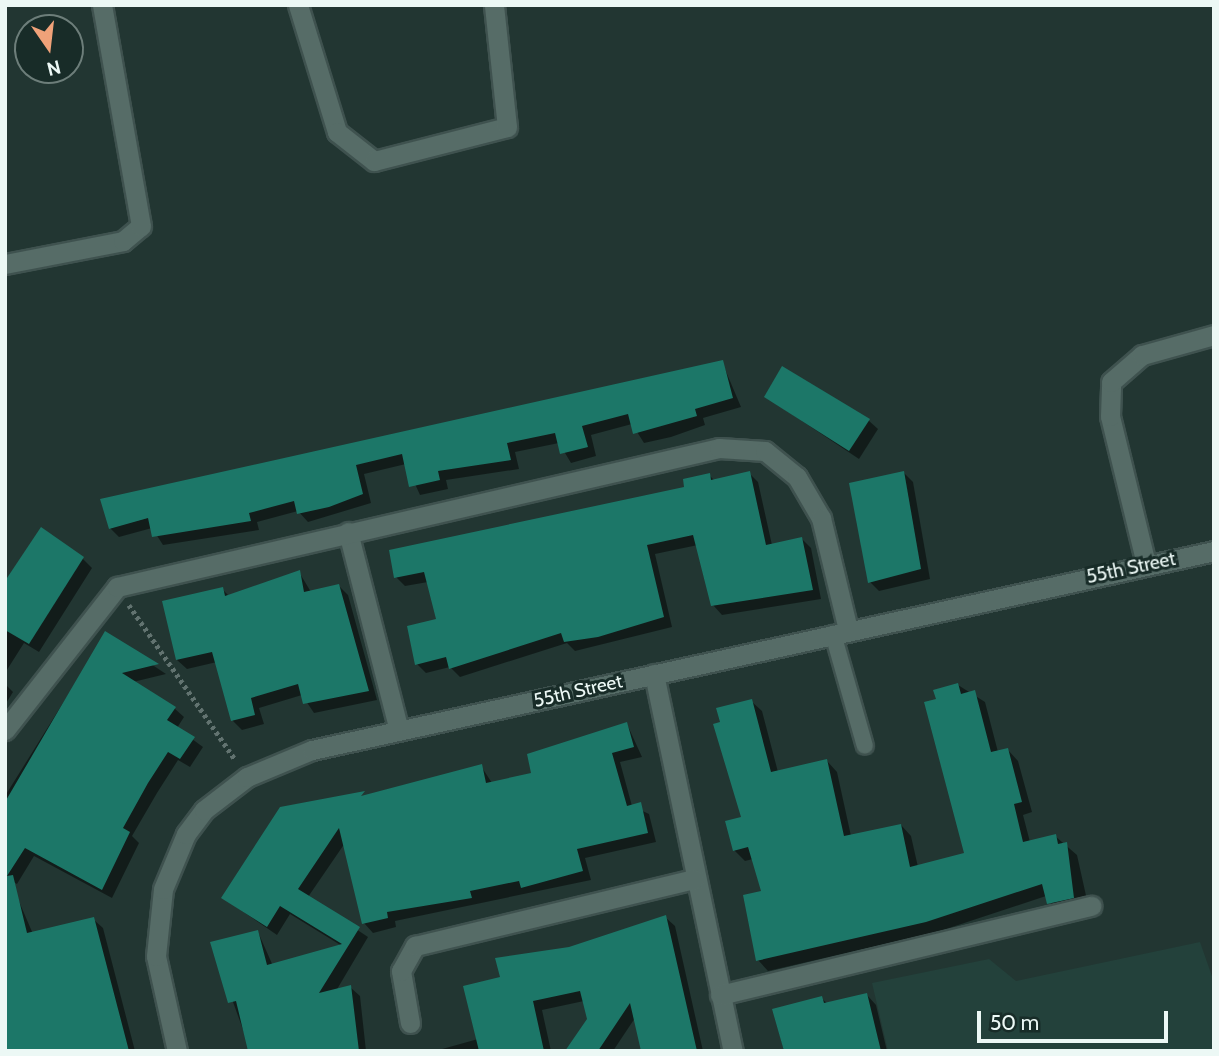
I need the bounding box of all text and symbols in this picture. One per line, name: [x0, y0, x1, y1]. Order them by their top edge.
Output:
north arrow: [14, 14, 84, 84]
text: N: [44, 55, 63, 81]
street label: 55th Street: [1084, 547, 1178, 589]
street label: 55th Street: [531, 670, 625, 712]
scale bar: [981, 996, 1172, 1040]
text: 50 m: [990, 1010, 1039, 1035]

